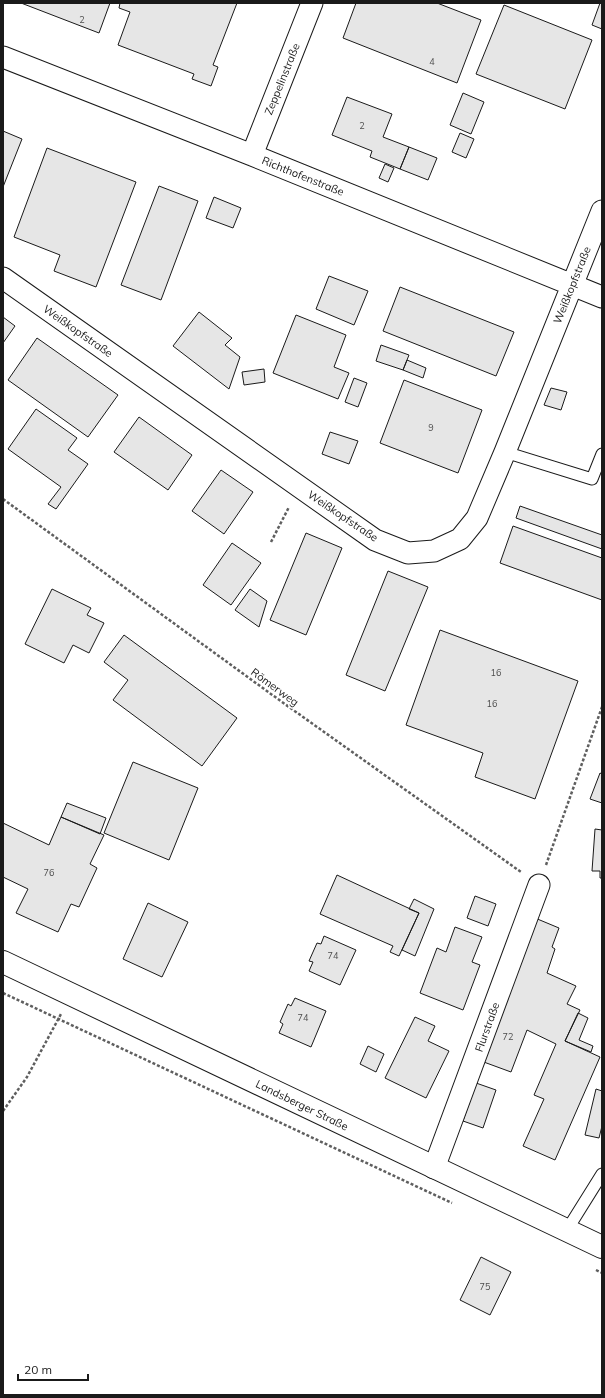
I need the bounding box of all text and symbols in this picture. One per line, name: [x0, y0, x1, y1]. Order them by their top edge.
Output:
house number: 2: [79, 14, 85, 25]
street label: Zeppelinstraße: [261, 41, 303, 117]
house number: 4: [429, 56, 435, 67]
house number: 2: [359, 120, 365, 131]
street label: Richthofenstraße: [260, 153, 346, 199]
street label: Weißkopfstraße: [550, 244, 594, 326]
street label: Weißkopfstraße: [40, 302, 116, 360]
house number: 9: [428, 422, 434, 433]
street label: Weißkopfstraße: [305, 487, 381, 545]
street label: Römerweg: [248, 665, 302, 709]
house number: 16: [491, 667, 501, 678]
house number: 16: [487, 698, 497, 709]
house number: 76: [44, 867, 54, 878]
house number: 74: [328, 950, 339, 961]
street label: Flurstraße: [472, 1000, 502, 1054]
house number: 74: [298, 1012, 309, 1023]
house number: 72: [503, 1031, 513, 1042]
street label: Landsberger Straße: [253, 1077, 351, 1133]
house number: 75: [480, 1281, 491, 1292]
scale bar: [18, 1356, 88, 1382]
text: 20 m: [24, 1362, 52, 1377]

